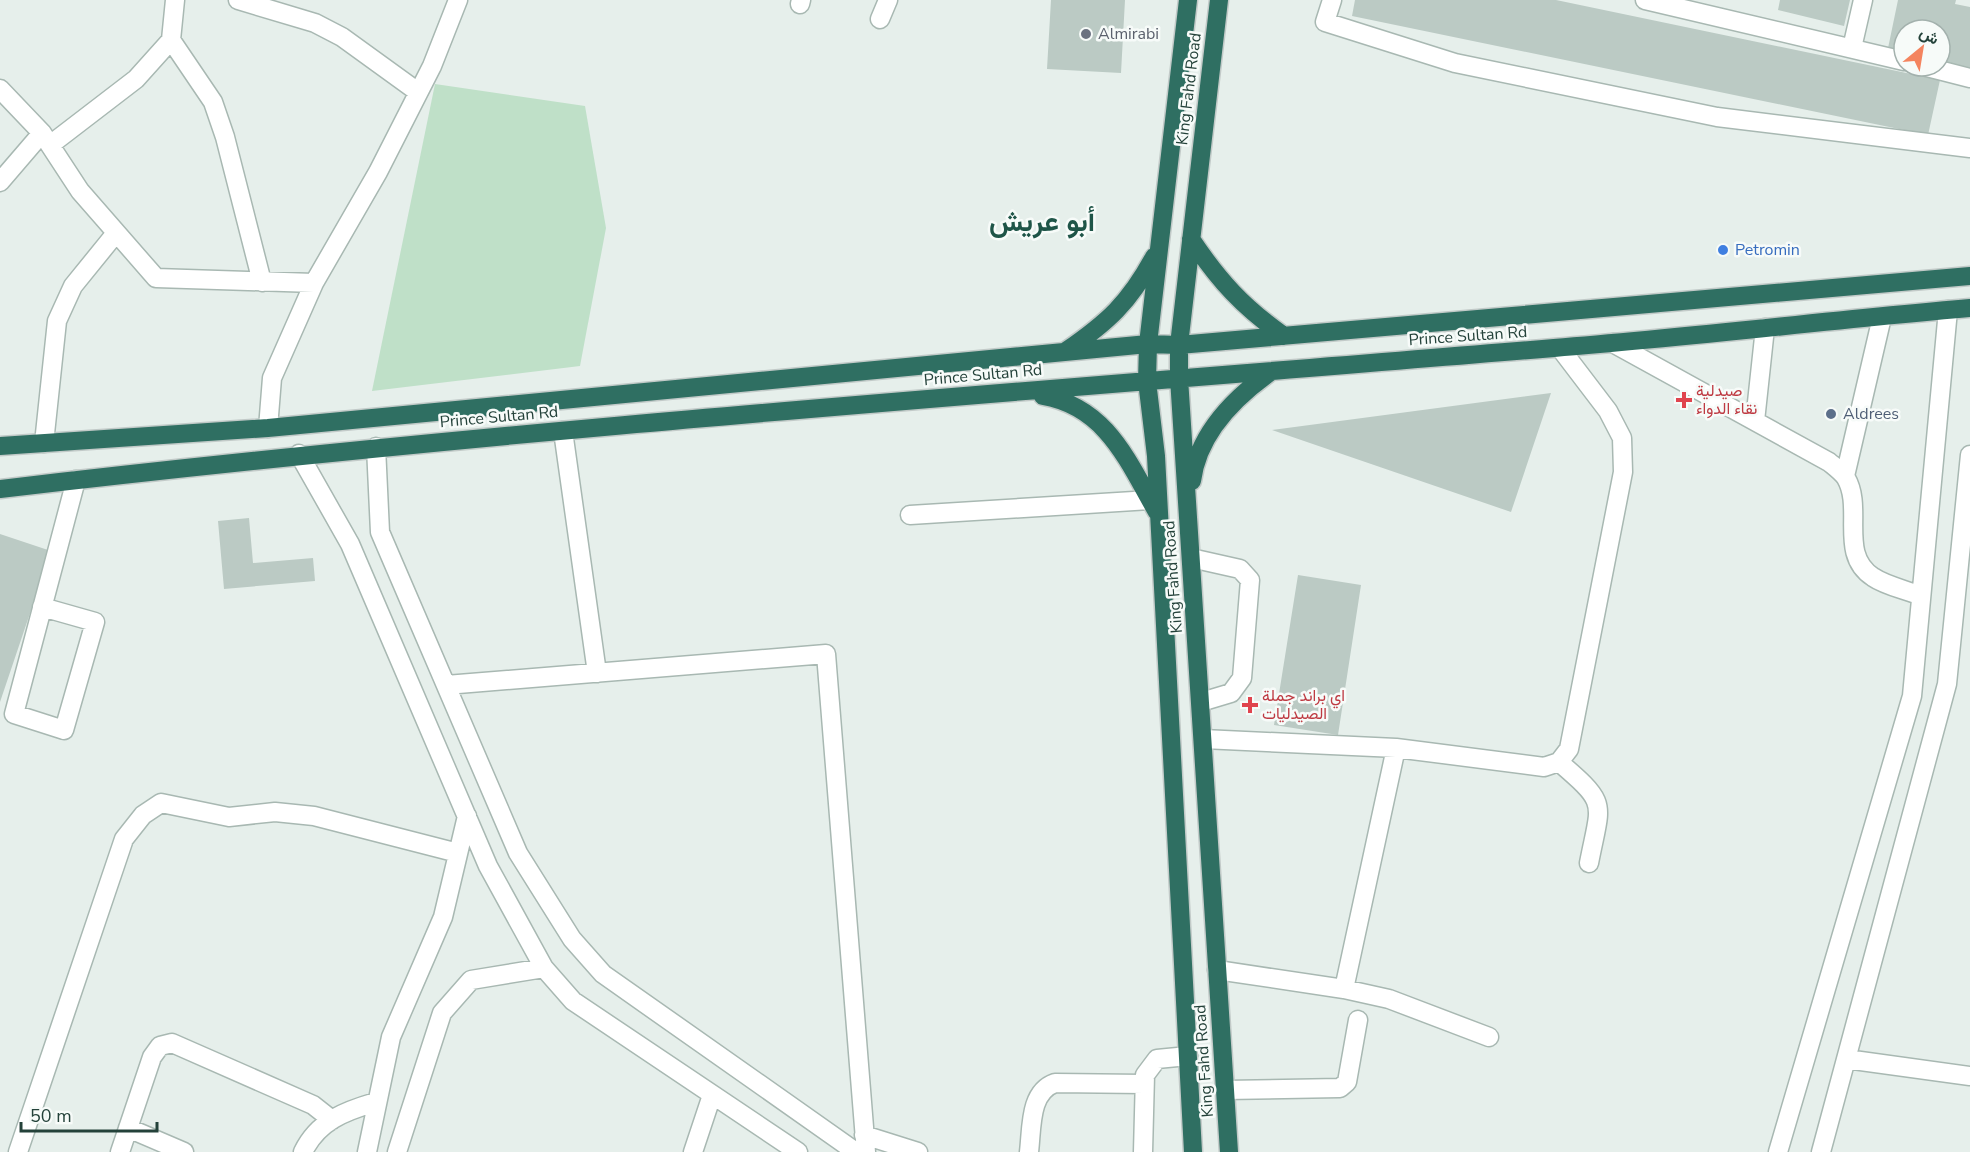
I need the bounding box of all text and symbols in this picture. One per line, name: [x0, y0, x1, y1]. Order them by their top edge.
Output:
north arrow: [1892, 18, 1952, 78]
text: ش: [1915, 22, 1943, 50]
place label: Almirabi: [1098, 23, 1159, 45]
marker: Almirabi: [1079, 27, 1093, 41]
street label: King Fahd Road: [1171, 32, 1207, 146]
district label: أبو عريش: [989, 203, 1095, 241]
place label: Petromin: [1735, 239, 1800, 261]
marker: Petromin: [1716, 243, 1730, 257]
street label: Prince Sultan Rd: [1408, 321, 1528, 351]
street label: Prince Sultan Rd: [923, 359, 1043, 391]
place label: صيدلية نقاء الدواء: [1696, 380, 1757, 420]
marker: صيدلية نقاء الدواء: [1677, 393, 1691, 407]
street label: Prince Sultan Rd: [439, 401, 559, 433]
place label: Aldrees: [1843, 403, 1899, 425]
marker: Aldrees: [1824, 407, 1838, 421]
street label: King Fahd Road: [1158, 520, 1188, 634]
place label: اي براند جملة الصيدليات: [1262, 685, 1345, 725]
marker: اي براند جملة الصيدليات: [1243, 698, 1257, 712]
street label: King Fahd Road: [1189, 1004, 1219, 1118]
scale bar: [21, 1095, 158, 1133]
text: 50 m: [30, 1104, 72, 1128]

